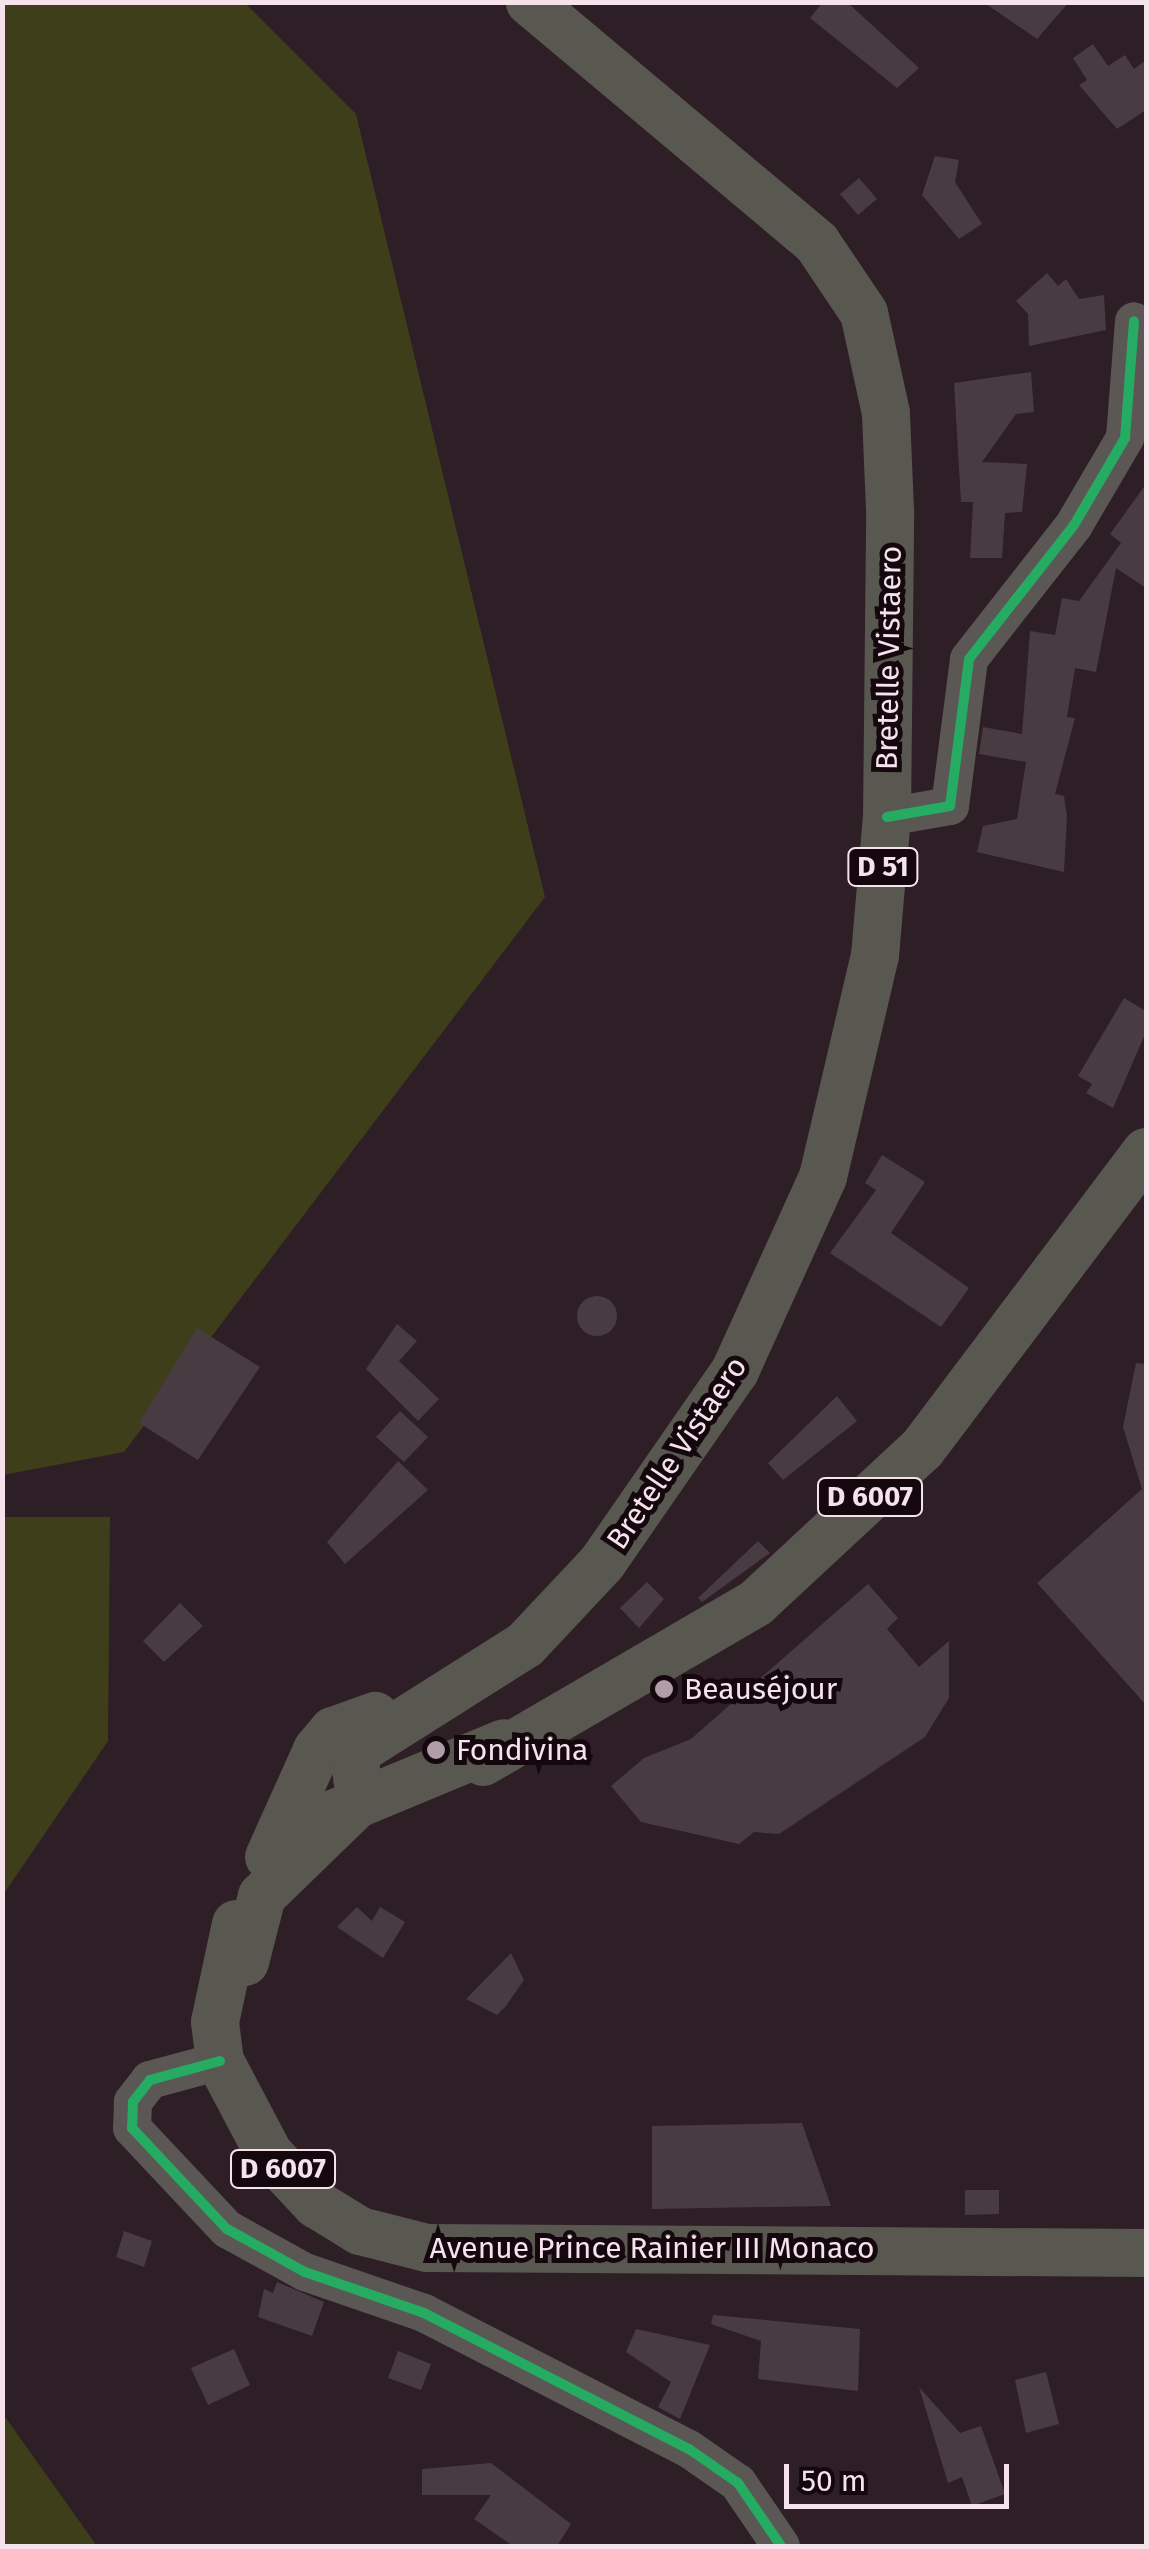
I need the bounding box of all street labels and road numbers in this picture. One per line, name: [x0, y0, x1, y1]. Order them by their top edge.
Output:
street label: Bretelle Vistaero: [869, 546, 909, 770]
road number: D 51: [846, 844, 920, 890]
street label: Bretelle Vistaero: [599, 1350, 755, 1556]
road number: D 6007: [815, 1474, 925, 1520]
road number: D 6007: [228, 2146, 338, 2192]
street label: Avenue Prince Rainier III Monaco: [429, 2230, 875, 2266]

